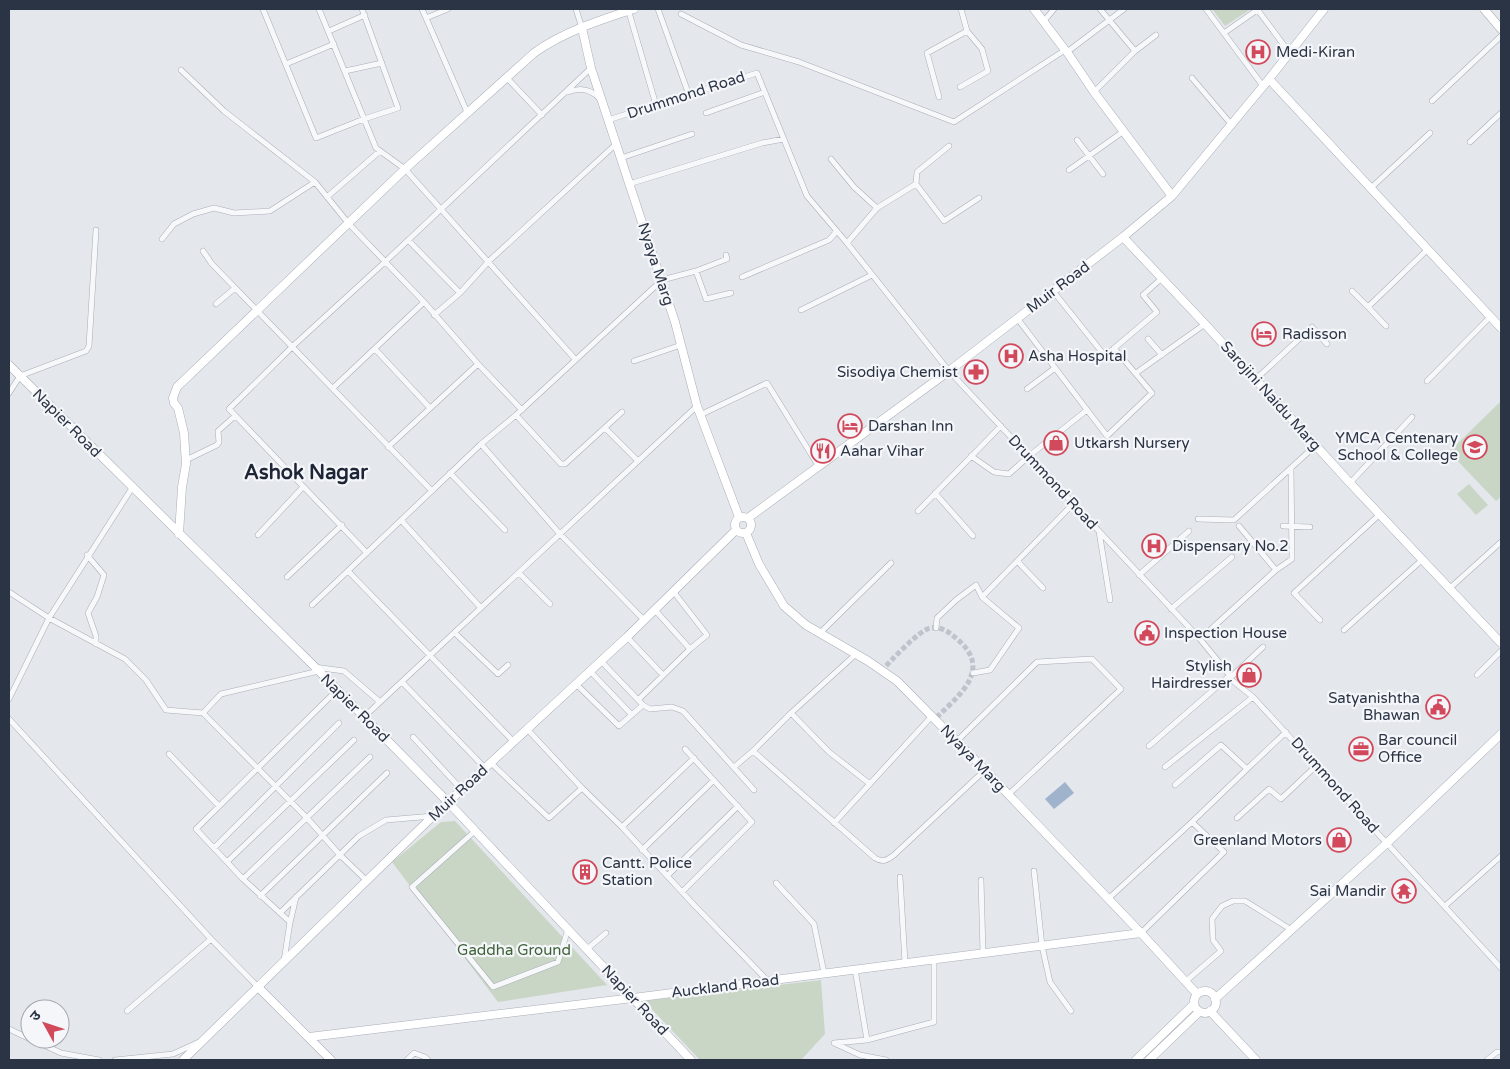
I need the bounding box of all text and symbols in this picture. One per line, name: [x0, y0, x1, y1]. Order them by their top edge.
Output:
hospital icon: Medi-Kiran: [1245, 39, 1271, 65]
place label: Medi-Kiran: [1276, 43, 1355, 61]
street label: Drummond Road: [625, 67, 747, 123]
street label: Nyaya Marg: [634, 220, 678, 308]
street label: Muir Road: [1023, 257, 1093, 317]
hotel icon: Radisson: [1251, 321, 1277, 347]
place label: Radisson: [1282, 325, 1347, 343]
street label: Sarojini Naidu Marg: [1217, 337, 1325, 455]
hospital icon: Asha Hospital: [998, 343, 1024, 369]
place label: Asha Hospital: [1028, 347, 1126, 365]
pharmacy icon: Sisodiya Chemist: [963, 359, 989, 385]
place label: Sisodiya Chemist: [837, 363, 958, 381]
street label: Napier Road: [29, 385, 105, 461]
hotel icon: Darshan Inn: [837, 413, 863, 439]
place label: Darshan Inn: [868, 417, 954, 435]
place label: YMCA Centenary School & College: [1335, 429, 1458, 464]
shop icon: Utkarsh Nursery: [1043, 430, 1069, 456]
street label: Drummond Road: [1005, 431, 1101, 533]
place label: Utkarsh Nursery: [1074, 434, 1190, 452]
school or university icon: YMCA Centenary School & College: [1462, 434, 1488, 460]
restaurant icon: Aahar Vihar: [810, 438, 836, 464]
place label: Aahar Vihar: [840, 442, 924, 460]
district label: Ashok Nagar: [244, 461, 368, 485]
hospital icon: Dispensary No.2: [1141, 533, 1167, 559]
place label: Dispensary No.2: [1172, 537, 1289, 555]
public building icon: Inspection House: [1134, 620, 1160, 646]
place label: Inspection House: [1164, 624, 1287, 642]
place label: Stylish Hairdresser: [1151, 657, 1232, 692]
shop icon: Stylish Hairdresser: [1236, 662, 1262, 688]
street label: Napier Road: [317, 670, 393, 746]
place label: Satyanishtha Bhawan: [1328, 689, 1420, 724]
public building icon: Satyanishtha Bhawan: [1425, 694, 1451, 720]
street label: Nyaya Marg: [937, 721, 1009, 795]
place label: Bar council Office: [1378, 731, 1457, 766]
street label: Drummond Road: [1287, 733, 1383, 837]
office icon: Bar council Office: [1348, 736, 1374, 762]
street label: Muir Road: [425, 761, 491, 825]
shop icon: Greenland Motors: [1326, 827, 1352, 853]
place label: Greenland Motors: [1193, 831, 1322, 849]
place label: Cantt. Police Station: [602, 854, 692, 889]
building icon: Cantt. Police Station: [572, 859, 598, 885]
temple icon: Sai Mandir: [1391, 878, 1417, 904]
place label: Sai Mandir: [1310, 882, 1386, 900]
park label: Gaddha Ground: [457, 941, 571, 959]
street label: Napier Road: [598, 961, 672, 1039]
street label: Auckland Road: [670, 970, 780, 1002]
north arrow: [20, 999, 70, 1049]
text: उ: [26, 1007, 45, 1025]

